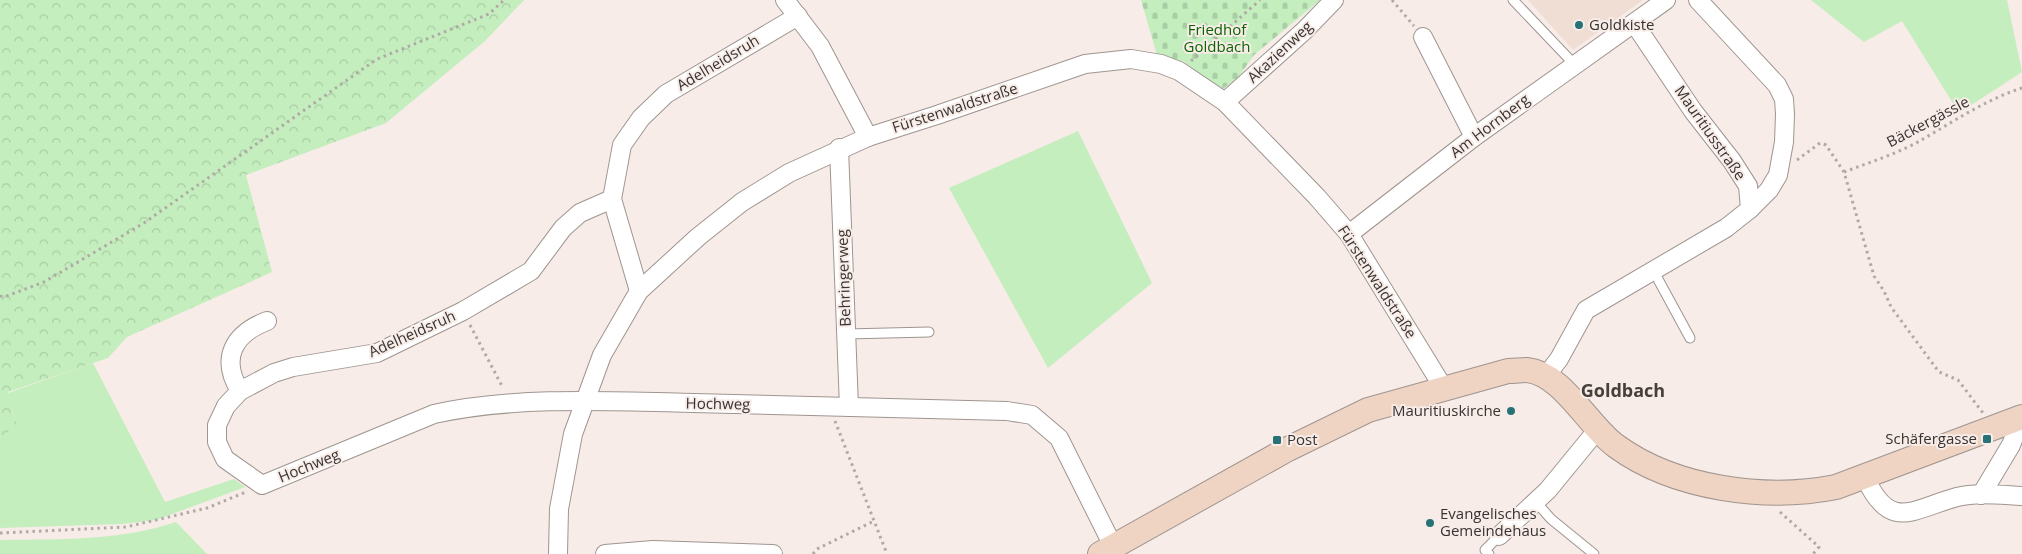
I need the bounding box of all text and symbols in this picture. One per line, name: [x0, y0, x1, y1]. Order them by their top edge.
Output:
place label: Goldkiste: [1589, 14, 1654, 34]
street label: Akazienweg: [1242, 16, 1316, 87]
park label: Friedhof Goldbach: [1184, 19, 1250, 56]
marker: Goldkiste: [1573, 19, 1585, 31]
street label: Adelheidsruh: [672, 30, 763, 95]
street label: Fürstenwaldstraße: [889, 77, 1020, 137]
street label: Mauritiusstraße: [1671, 81, 1751, 184]
street label: Am Hornberg: [1446, 89, 1533, 162]
street label: Bäckergässle: [1883, 91, 1972, 151]
street label: Fürstenwaldstraße: [1334, 221, 1422, 342]
street label: Behringerweg: [831, 229, 855, 327]
street label: Adelheidsruh: [365, 305, 458, 361]
district label: Goldbach: [1581, 378, 1665, 402]
street label: Hochweg: [686, 392, 751, 414]
place label: Mauritiuskirche: [1392, 400, 1501, 420]
marker: Mauritiuskirche: [1505, 405, 1517, 417]
place label: Schäfergasse: [1885, 428, 1977, 448]
place label: Post: [1287, 429, 1318, 449]
marker: Schäfergasse: [1981, 433, 1993, 445]
marker: Post: [1271, 434, 1283, 446]
street label: Hochweg: [275, 444, 342, 486]
place label: Evangelisches Gemeindehaus: [1440, 503, 1546, 540]
marker: Evangelisches Gemeindehaus: [1424, 517, 1436, 529]

